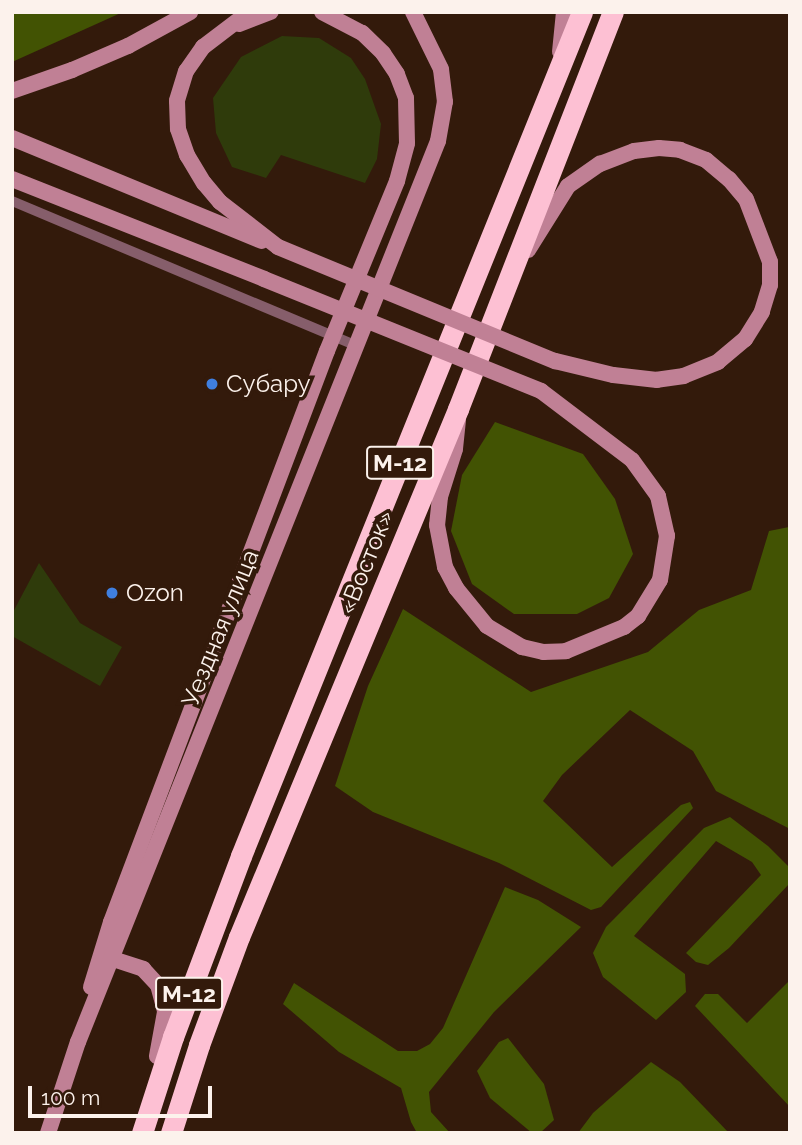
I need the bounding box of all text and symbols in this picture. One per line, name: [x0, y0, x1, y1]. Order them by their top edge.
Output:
place label: Субару: [226, 370, 311, 398]
marker: Субару: [204, 376, 220, 392]
road number: М-12: [365, 444, 435, 482]
street label: «Восток»: [332, 506, 400, 618]
street label: Уездная улица: [175, 545, 265, 711]
place label: Ozon: [126, 579, 184, 607]
marker: Ozon: [104, 585, 120, 601]
road number: М-12: [154, 974, 224, 1014]
scale bar: [32, 1072, 215, 1116]
text: 100 m: [41, 1085, 100, 1110]

